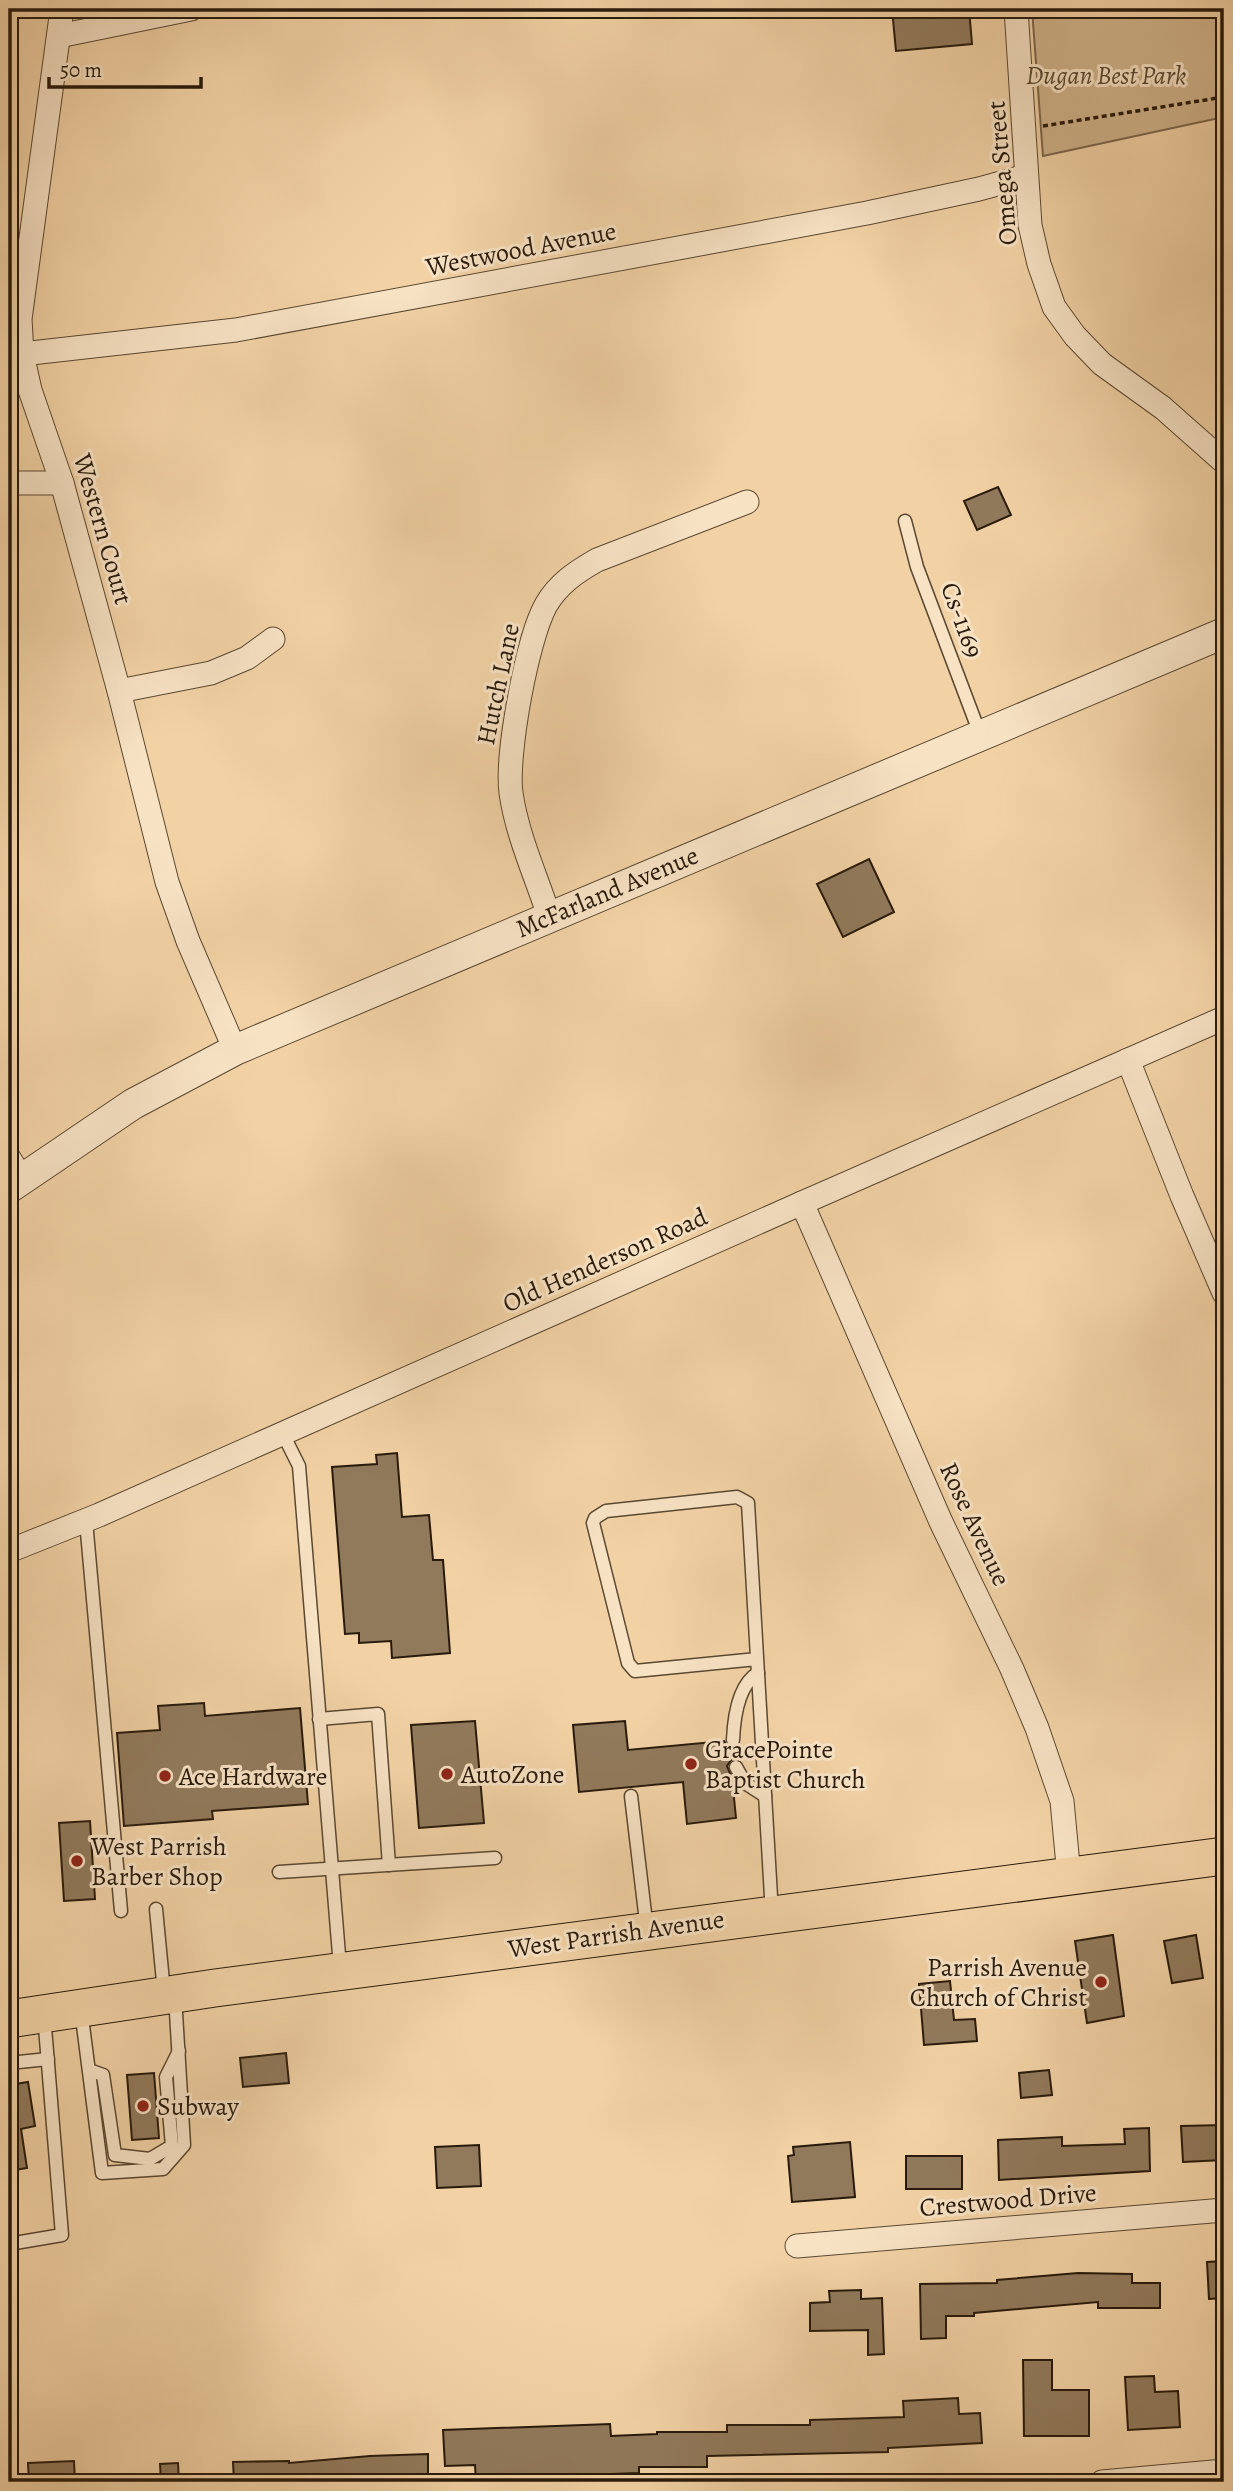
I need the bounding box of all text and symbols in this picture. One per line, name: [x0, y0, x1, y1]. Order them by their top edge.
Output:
scale bar: [49, 46, 201, 90]
text: 50 m: [60, 56, 102, 84]
park label: Dugan Best Park: [1026, 58, 1186, 93]
street label: Omega Street: [978, 99, 1026, 247]
street label: Westwood Avenue: [422, 213, 619, 285]
street label: Western Court: [65, 449, 141, 609]
street label: Cs-1169: [932, 577, 992, 663]
street label: Hutch Lane: [468, 620, 528, 748]
street label: McFarland Avenue: [510, 838, 704, 946]
street label: Old Henderson Road: [497, 1199, 713, 1321]
street label: Rose Avenue: [931, 1456, 1019, 1592]
place label: GracePointe Baptist Church: [705, 1732, 865, 1797]
marker: GracePointe Baptist Church: [683, 1756, 699, 1772]
place label: AutoZone: [460, 1757, 564, 1792]
place label: Ace Hardware: [178, 1759, 327, 1794]
marker: AutoZone: [439, 1766, 455, 1782]
marker: Ace Hardware: [157, 1768, 173, 1784]
place label: West Parrish Barber Shop: [90, 1829, 227, 1894]
marker: West Parrish Barber Shop: [69, 1853, 85, 1869]
street label: West Parrish Avenue: [505, 1901, 726, 1967]
place label: Parrish Avenue Church of Christ: [910, 1950, 1087, 2015]
marker: Parrish Avenue Church of Christ: [1093, 1974, 1109, 1990]
place label: Subway: [157, 2089, 239, 2124]
marker: Subway: [135, 2098, 151, 2114]
street label: Crestwood Drive: [918, 2175, 1098, 2225]

